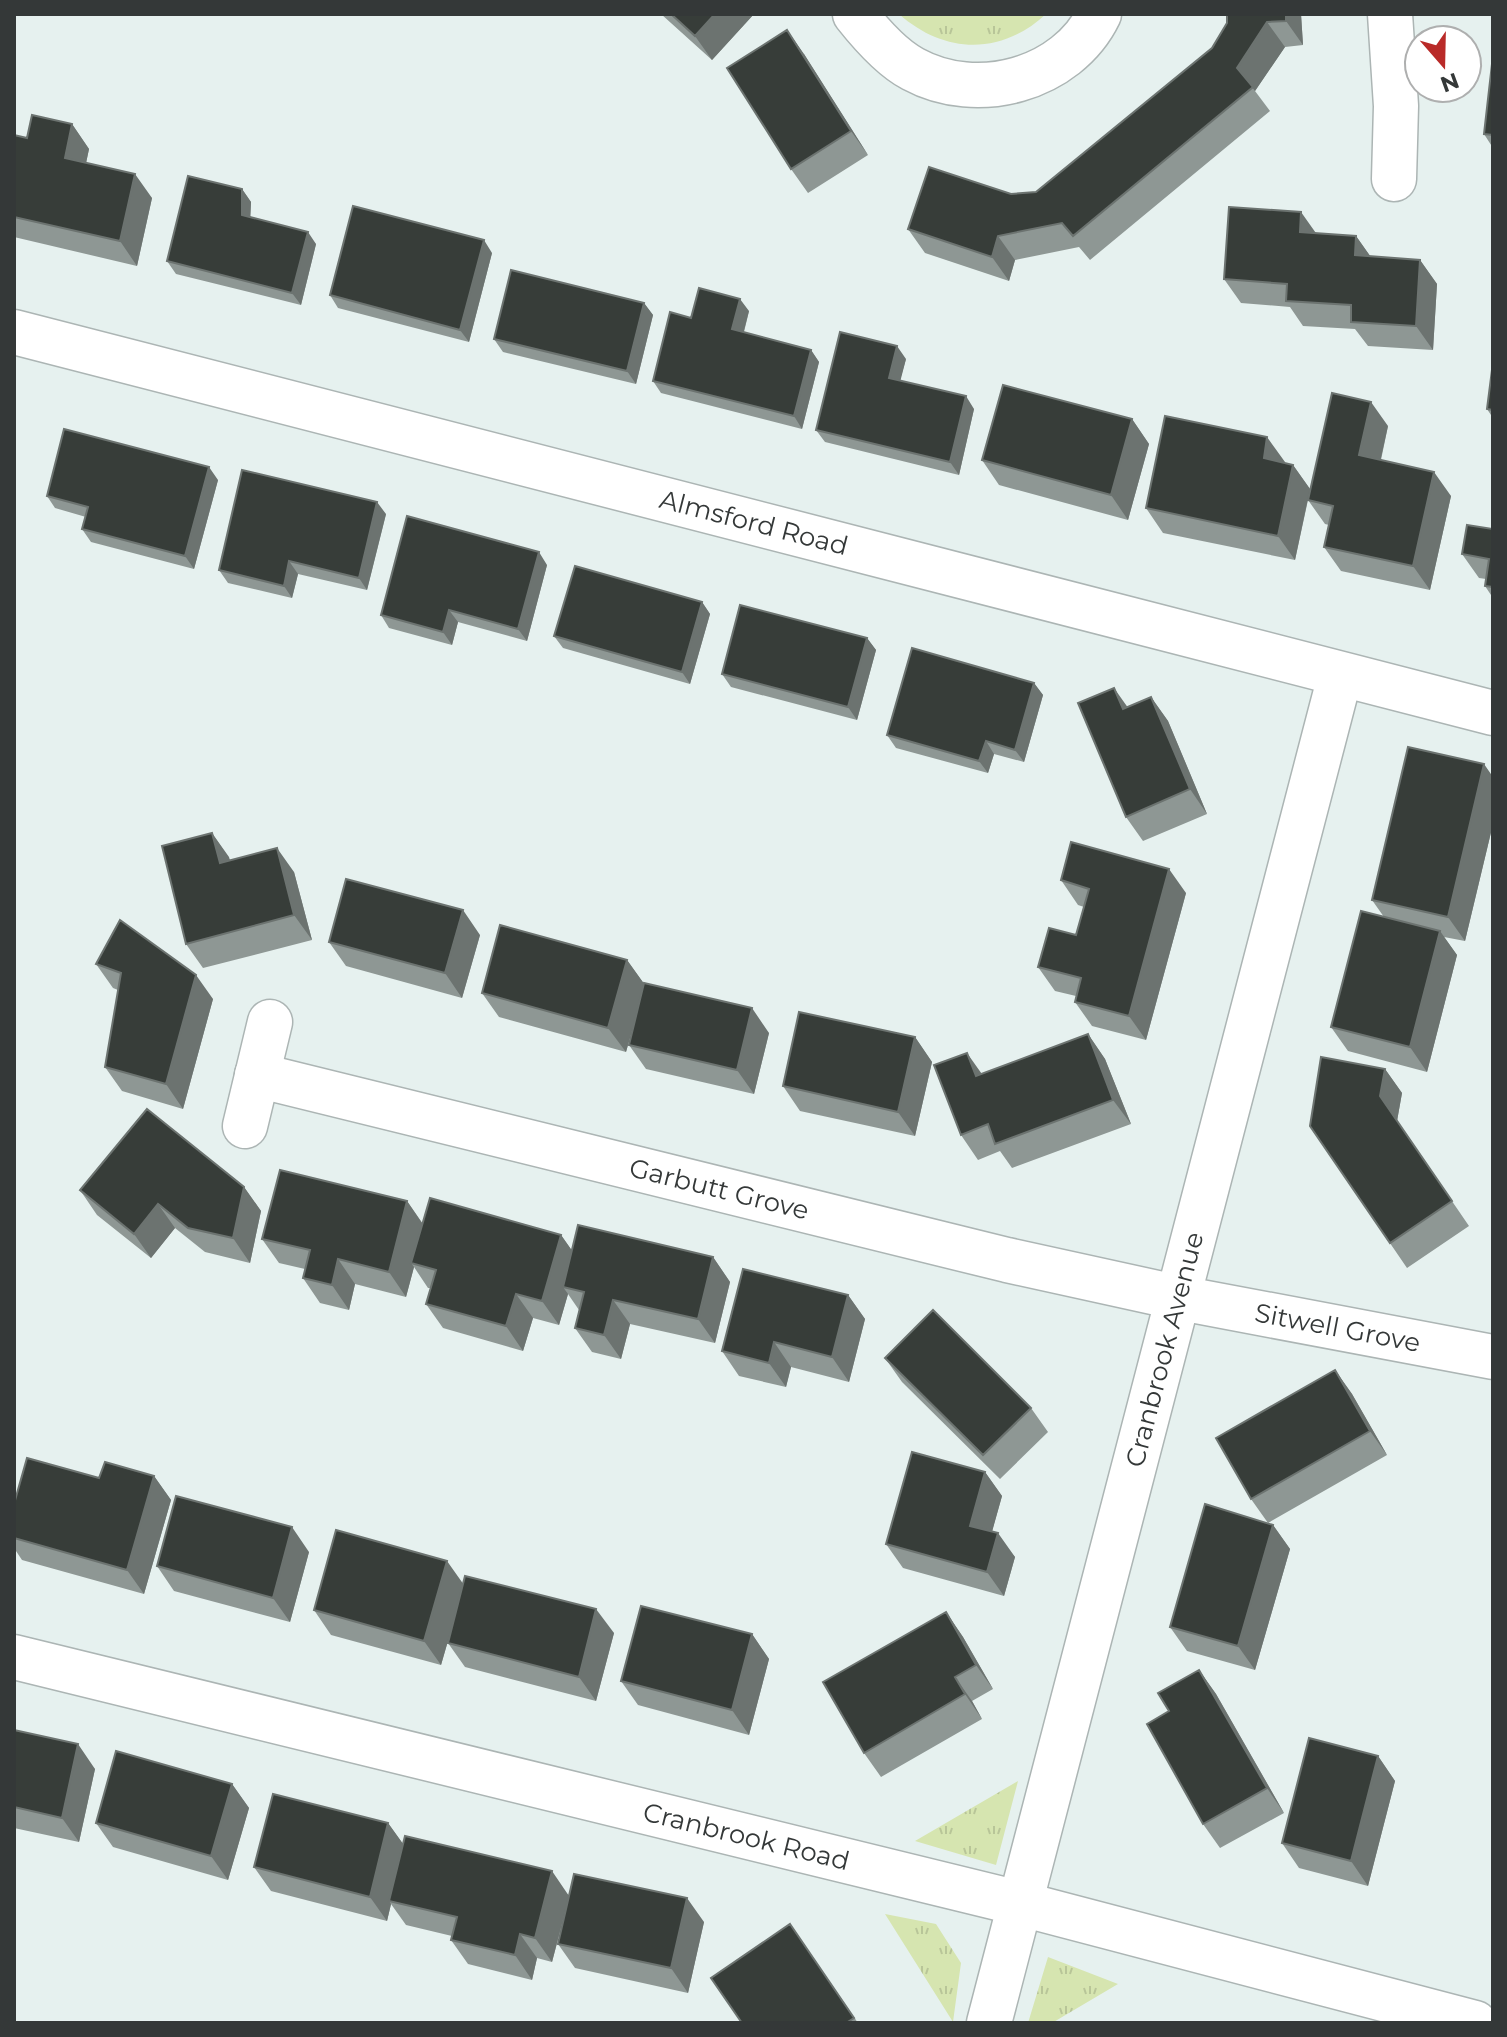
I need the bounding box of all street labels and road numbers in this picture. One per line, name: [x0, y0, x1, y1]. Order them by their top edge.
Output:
street label: Almsford Road: [656, 483, 851, 562]
street label: Garbutt Grove: [626, 1151, 812, 1227]
street label: Cranbrook Avenue: [1119, 1229, 1210, 1470]
street label: Sitwell Grove: [1252, 1296, 1423, 1359]
street label: Cranbrook Road: [640, 1796, 853, 1877]

